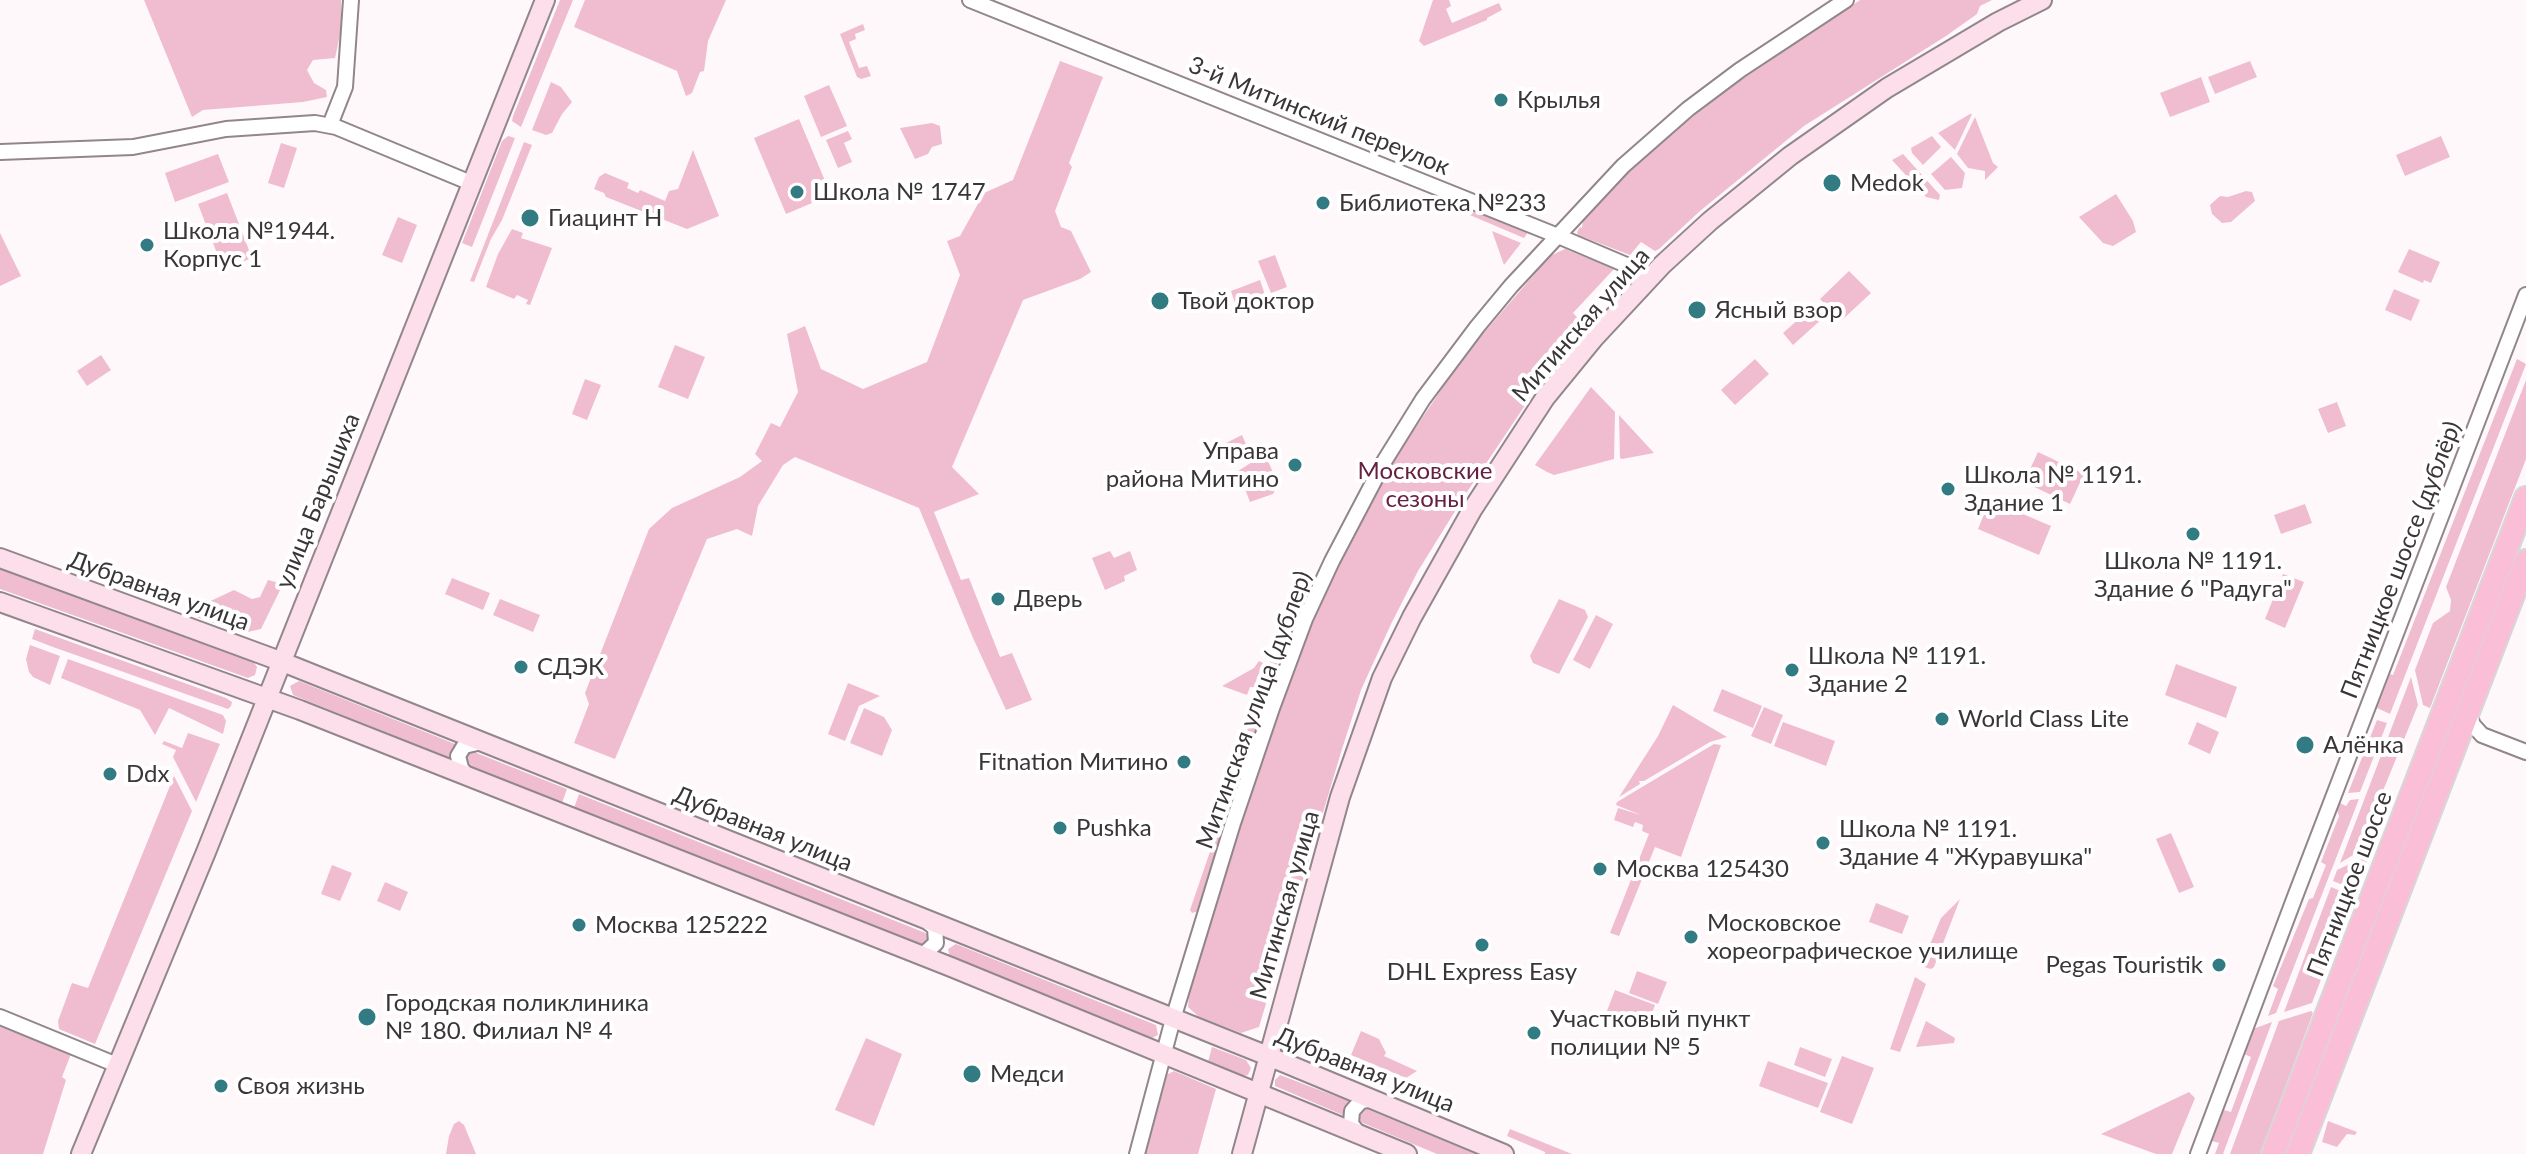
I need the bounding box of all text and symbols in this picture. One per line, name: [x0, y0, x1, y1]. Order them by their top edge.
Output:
street label: 3-й Митинский переулок: [1184, 50, 1454, 182]
place label: Крылья: [1517, 86, 1601, 114]
marker: Крылья: [1492, 91, 1510, 109]
place label: Medok: [1850, 169, 1924, 197]
marker: Medok: [1821, 172, 1843, 194]
place label: Школа № 1747: [813, 178, 986, 206]
marker: Школа № 1747: [788, 183, 806, 201]
place label: Библиотека №233: [1339, 189, 1546, 217]
marker: Библиотека №233: [1314, 194, 1332, 212]
place label: Гиацинт Н: [548, 204, 662, 232]
marker: Гиацинт Н: [519, 207, 541, 229]
place label: Школа №1944. Корпус 1: [163, 217, 335, 273]
marker: Школа №1944. Корпус 1: [138, 236, 156, 254]
street label: Митинская улица: [1506, 242, 1656, 408]
place label: Твой доктор: [1178, 287, 1314, 315]
marker: Твой доктор: [1149, 290, 1171, 312]
place label: Ясный взор: [1715, 296, 1843, 324]
marker: Ясный взор: [1686, 299, 1708, 321]
street label: улица Барышиха: [270, 409, 366, 593]
street label: Пятницкое шоссе (дублёр): [2335, 417, 2467, 703]
place label: Управа района Митино: [1106, 437, 1279, 493]
marker: Управа района Митино: [1286, 456, 1304, 474]
park label: Московские сезоны: [1358, 457, 1492, 513]
place label: Школа № 1191. Здание 1: [1964, 461, 2142, 517]
marker: Школа № 1191. Здание 1: [1939, 480, 1957, 498]
marker: Школа № 1191. Здание 6 "Радуга": [2184, 525, 2202, 543]
street label: Дубравная улица: [65, 545, 253, 637]
place label: Школа № 1191. Здание 6 "Радуга": [2094, 547, 2292, 603]
street label: Митинская улица (дублер): [1190, 567, 1318, 853]
place label: Дверь: [1014, 585, 1082, 613]
marker: Дверь: [989, 590, 1007, 608]
place label: Школа № 1191. Здание 2: [1808, 642, 1986, 698]
place label: СДЭК: [537, 653, 604, 681]
marker: СДЭК: [512, 658, 530, 676]
marker: Школа № 1191. Здание 2: [1783, 661, 1801, 679]
place label: World Class Lite: [1958, 705, 2129, 733]
marker: World Class Lite: [1933, 710, 1951, 728]
place label: Алёнка: [2323, 731, 2404, 759]
marker: Алёнка: [2294, 734, 2316, 756]
place label: Fitnation Митино: [978, 748, 1168, 776]
marker: Fitnation Митино: [1175, 753, 1193, 771]
place label: Ddx: [126, 760, 169, 788]
marker: Ddx: [101, 765, 119, 783]
street label: Дубравная улица: [669, 780, 857, 878]
street label: Пятницкое шоссе: [2301, 787, 2399, 981]
street label: Митинская улица: [1244, 807, 1326, 1003]
place label: Pushka: [1076, 814, 1152, 842]
place label: Школа № 1191. Здание 4 "Журавушка": [1839, 815, 2092, 871]
marker: Pushka: [1051, 819, 1069, 837]
marker: Школа № 1191. Здание 4 "Журавушка": [1814, 834, 1832, 852]
place label: Москва 125430: [1616, 855, 1789, 883]
marker: Москва 125430: [1591, 860, 1609, 878]
place label: Московское хореографическое училище: [1707, 909, 2018, 965]
place label: Москва 125222: [595, 911, 768, 939]
marker: Москва 125222: [570, 916, 588, 934]
marker: Московское хореографическое училище: [1682, 928, 1700, 946]
marker: DHL Express Easy: [1473, 936, 1491, 954]
place label: Pegas Touristik: [2046, 951, 2203, 979]
marker: Pegas Touristik: [2210, 956, 2228, 974]
place label: DHL Express Easy: [1387, 958, 1577, 986]
place label: Городская поликлиника № 180. Филиал № 4: [385, 989, 649, 1045]
place label: Участковый пункт полиции № 5: [1550, 1005, 1750, 1061]
marker: Городская поликлиника № 180. Филиал № 4: [356, 1006, 378, 1028]
street label: Дубравная улица: [1271, 1021, 1459, 1119]
marker: Участковый пункт полиции № 5: [1525, 1024, 1543, 1042]
place label: Медси: [990, 1060, 1064, 1088]
marker: Медси: [961, 1063, 983, 1085]
place label: Своя жизнь: [237, 1072, 365, 1100]
marker: Своя жизнь: [212, 1077, 230, 1095]

